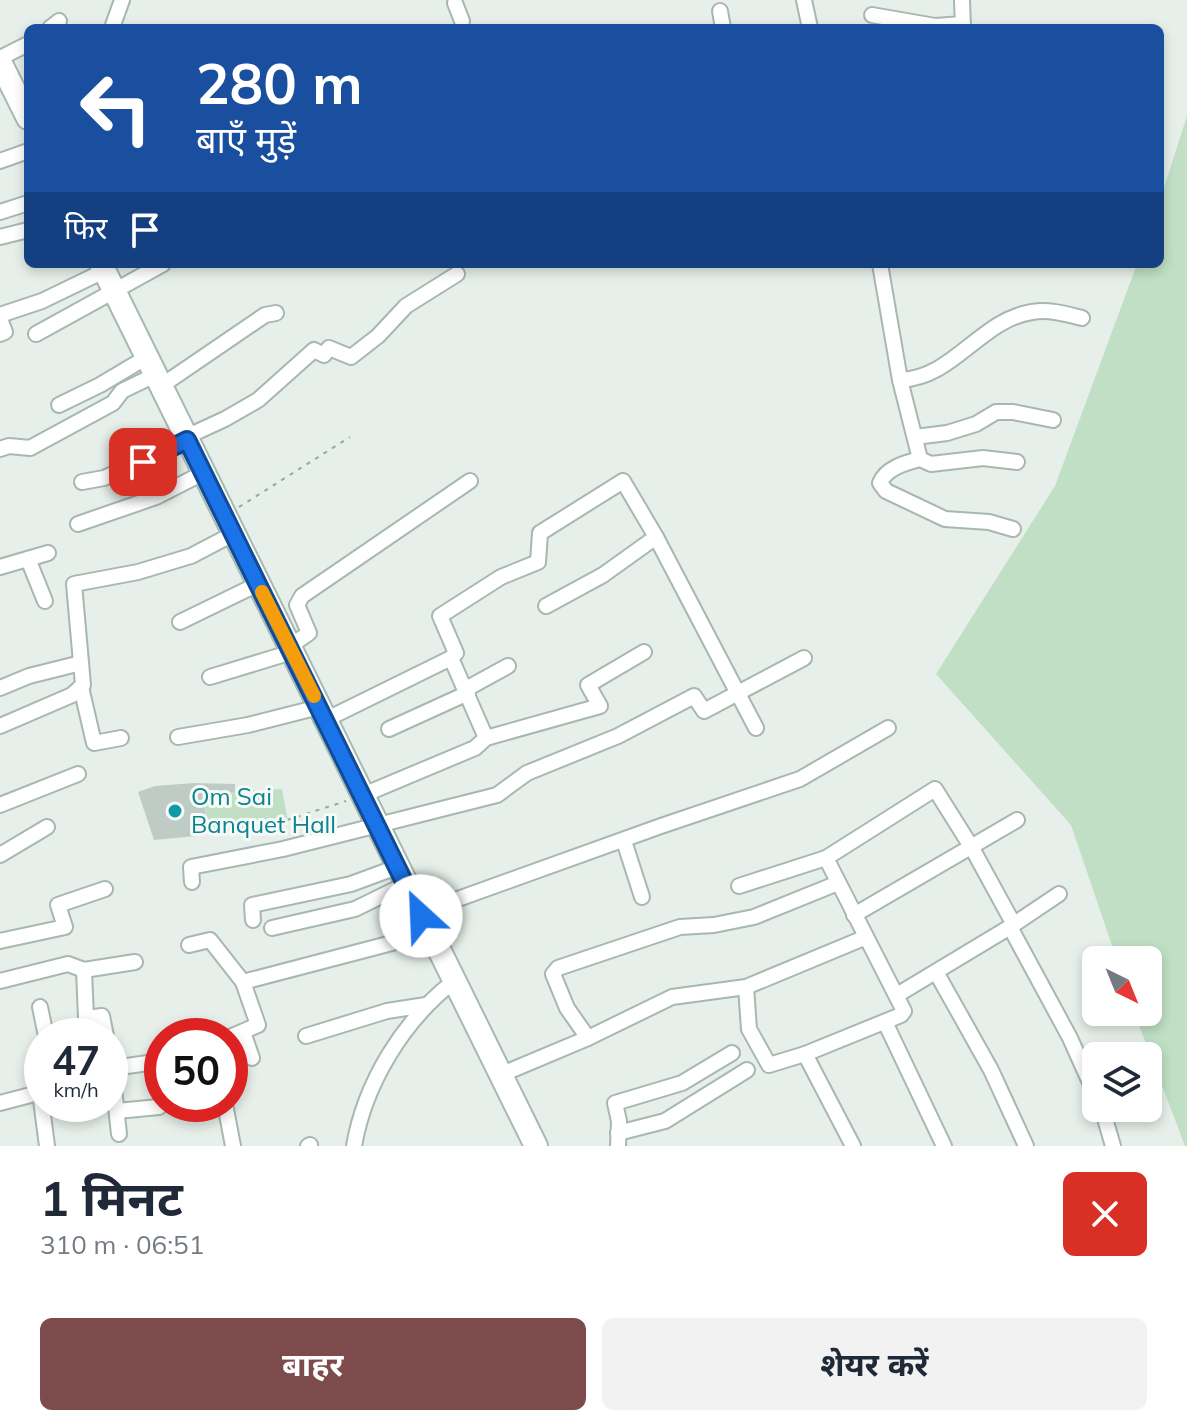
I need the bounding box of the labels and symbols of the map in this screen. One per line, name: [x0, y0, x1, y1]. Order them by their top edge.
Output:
pin: [109, 428, 177, 496]
place label: Om Sai Banquet Hall: [191, 781, 336, 839]
marker: Om Sai Banquet Hall: [166, 802, 184, 820]
position arrow: [379, 874, 463, 958]
north arrow: [1082, 946, 1162, 1026]
speed limit sign: 50: [144, 1018, 248, 1122]

